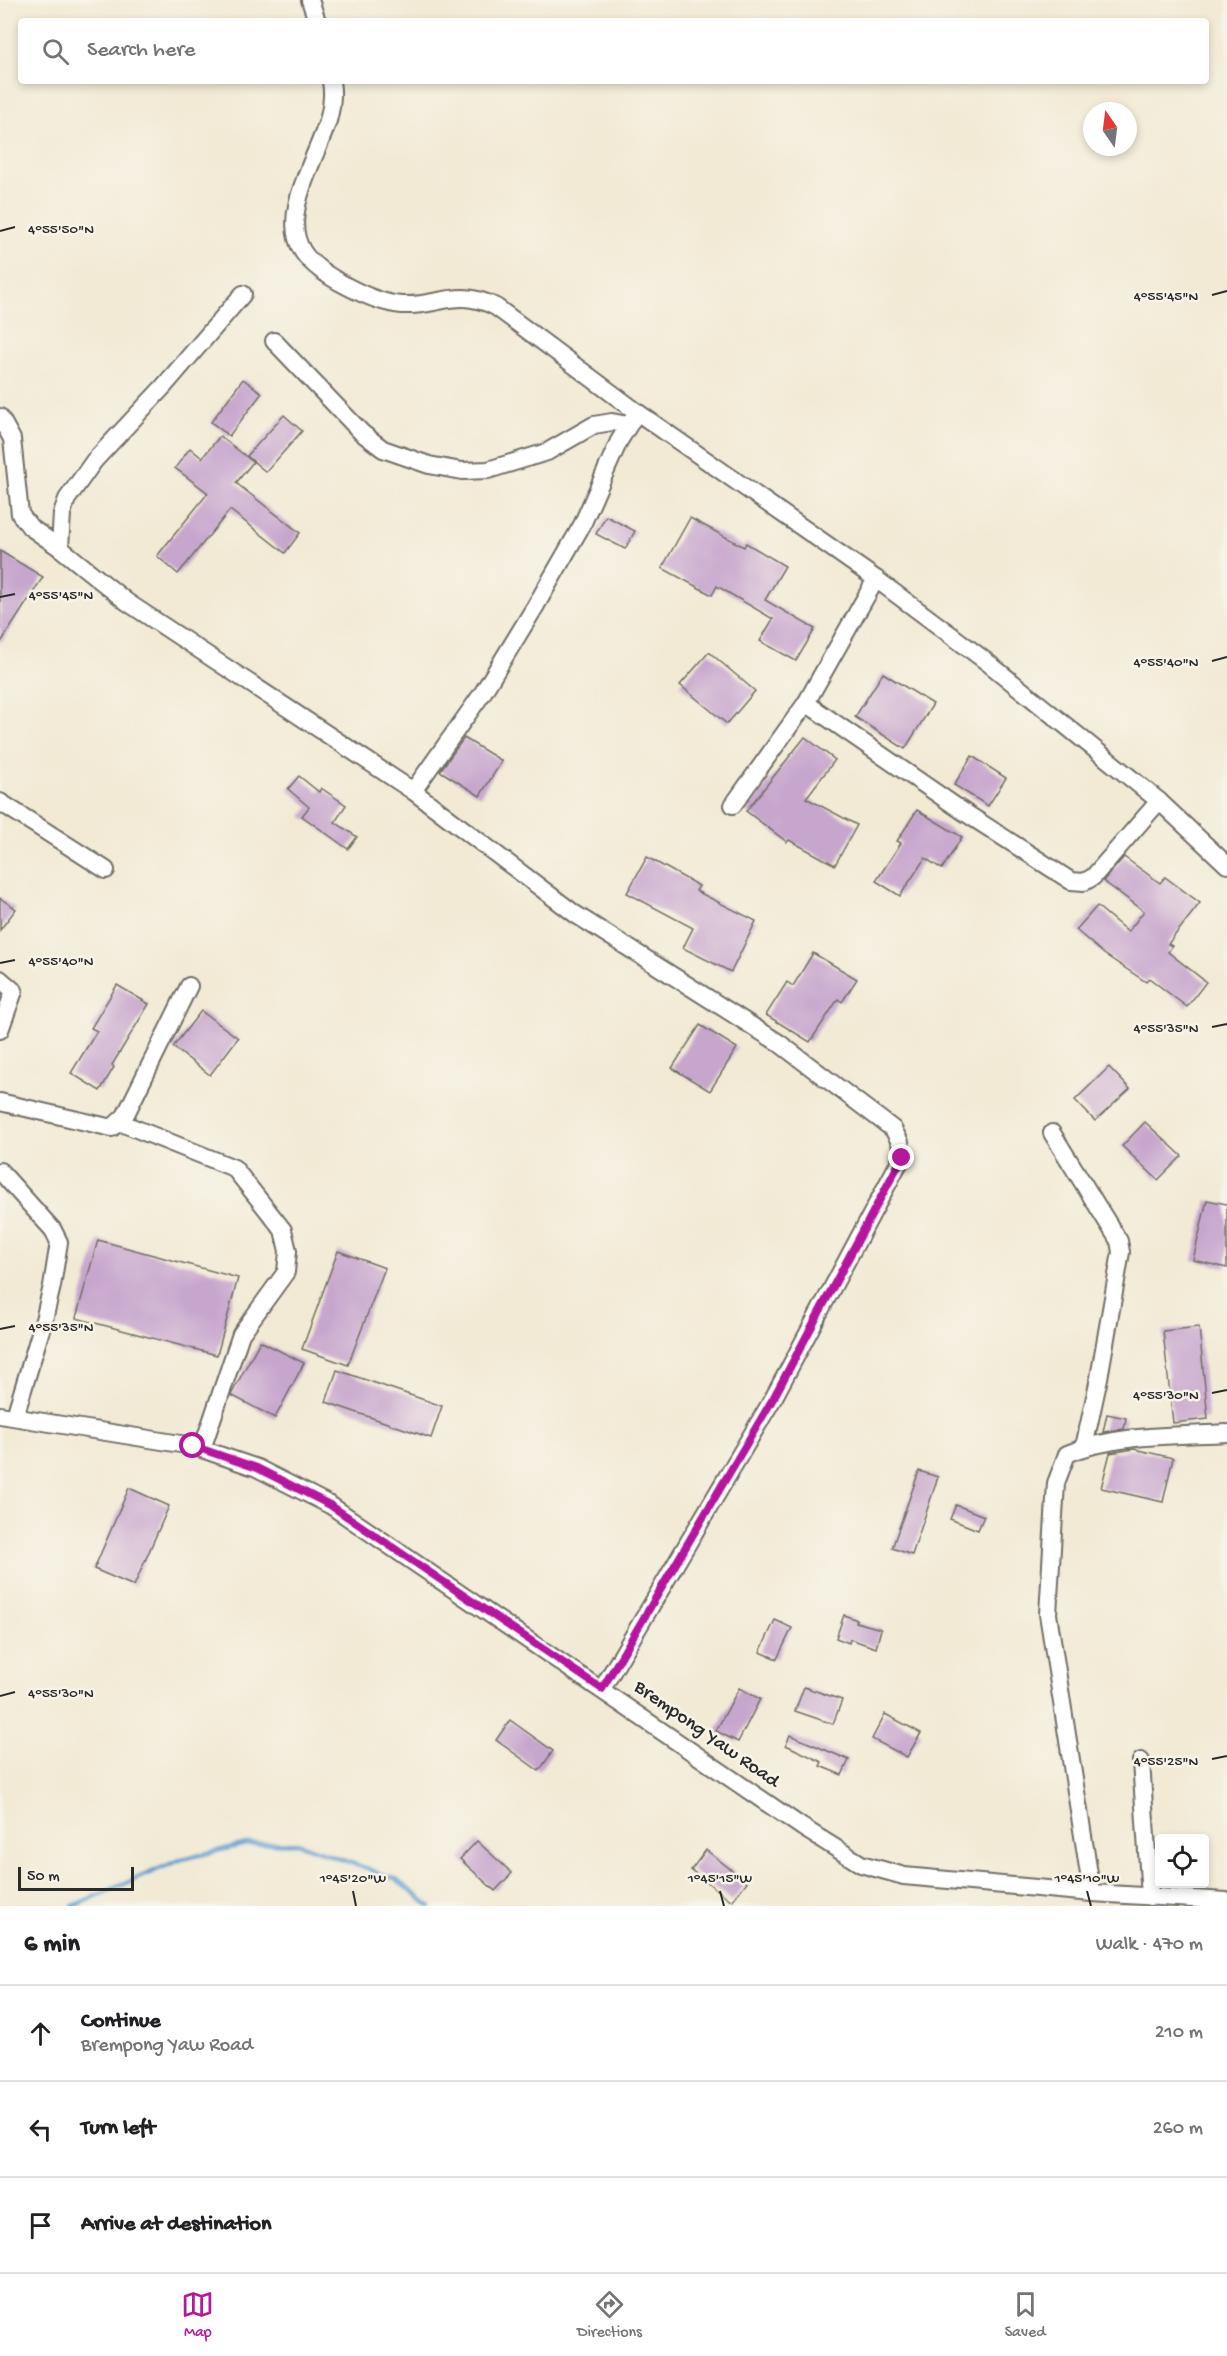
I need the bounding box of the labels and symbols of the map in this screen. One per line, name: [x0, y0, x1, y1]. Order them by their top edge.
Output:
north arrow: [1083, 102, 1137, 156]
text: 4°55'50"N: [28, 221, 94, 239]
text: 4°55'45"N: [1134, 288, 1198, 306]
text: 4°55'45"N: [29, 587, 93, 605]
text: 4°55'40"N: [1133, 654, 1199, 672]
text: 4°55'40"N: [28, 953, 94, 971]
text: 4°55'35"N: [1133, 1020, 1199, 1038]
route end: [888, 1144, 914, 1170]
text: 4°55'35"N: [28, 1319, 94, 1337]
text: 4°55'30"N: [1133, 1387, 1199, 1405]
route start: [179, 1432, 205, 1458]
street label: Brempong Yaw Road: [628, 1676, 785, 1795]
text: 4°55'30"N: [28, 1685, 94, 1703]
text: 4°55'25"N: [1134, 1753, 1199, 1771]
scale bar: [18, 1864, 134, 1892]
text: 1°45'20"W: [319, 1870, 386, 1888]
text: 1°45'15"W: [687, 1870, 753, 1888]
text: 1°45'10"W: [1053, 1870, 1120, 1888]

